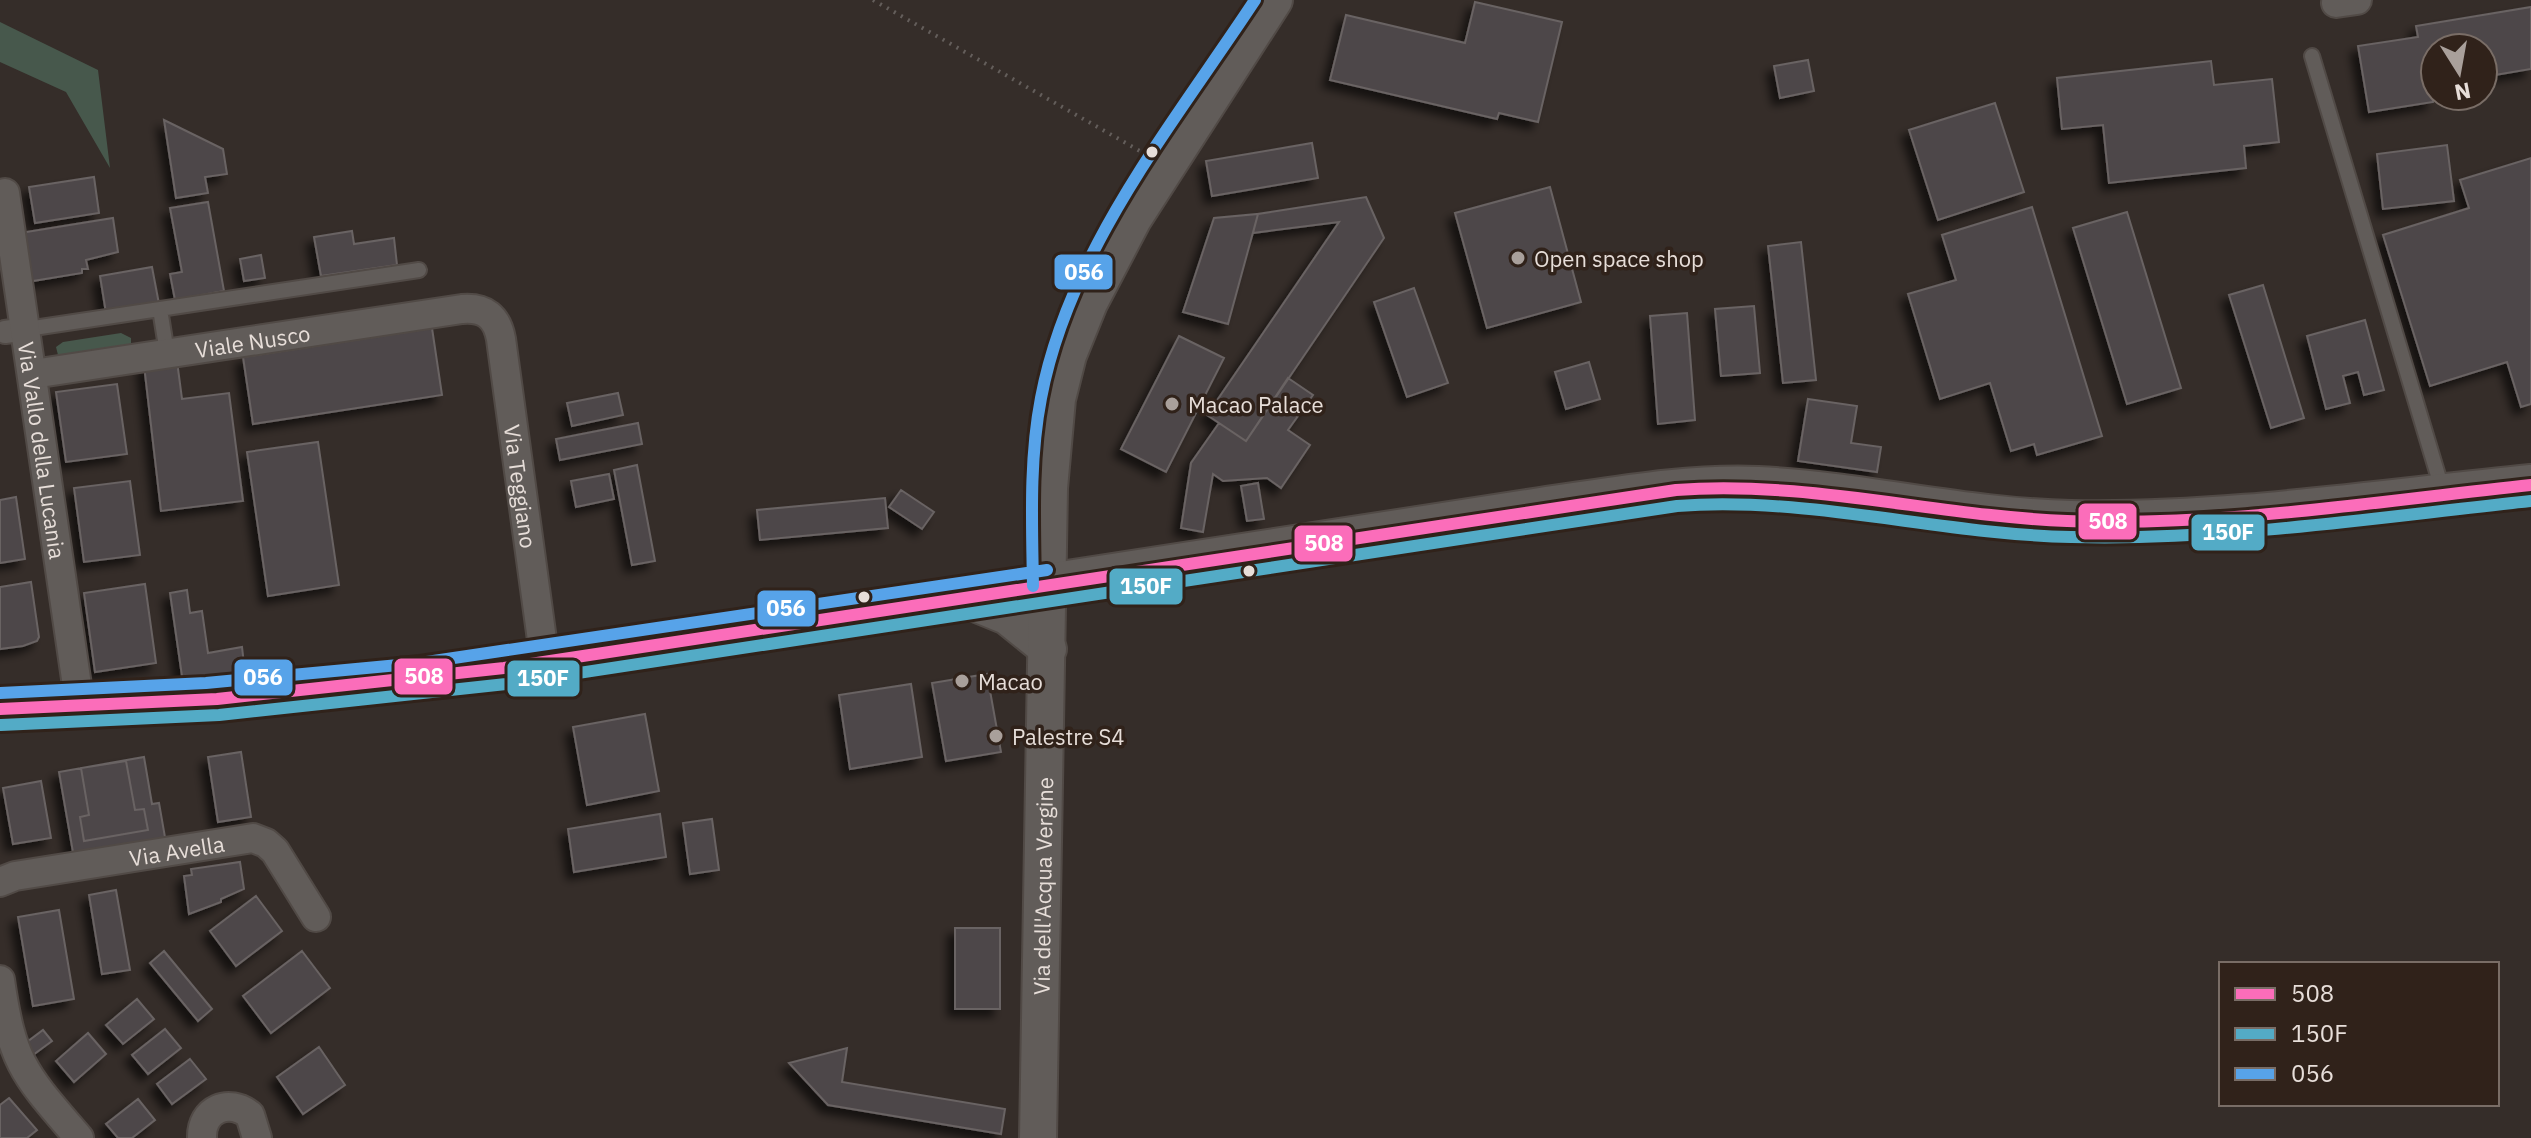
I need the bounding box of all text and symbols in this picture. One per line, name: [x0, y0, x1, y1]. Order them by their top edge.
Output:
north arrow: [2419, 32, 2499, 112]
text: N: [2452, 76, 2474, 108]
unlabelled marker: [1144, 144, 1160, 160]
place label: Open space shop: [1534, 244, 1704, 273]
marker: Open space shop: [1509, 249, 1527, 267]
line badge: 056: [1053, 253, 1114, 291]
text: 056: [1064, 257, 1104, 286]
street label: Viale Nusco: [193, 318, 312, 364]
street label: Via Vallo della Lucania: [12, 340, 73, 561]
place label: Macao Palace: [1188, 390, 1324, 419]
marker: Macao Palace: [1163, 395, 1181, 413]
street label: Via Teggiano: [498, 423, 544, 550]
line badge: 508: [2077, 502, 2138, 541]
text: 508: [2088, 506, 2128, 535]
line badge: 150F: [2190, 513, 2266, 552]
text: 150F: [2202, 517, 2254, 546]
line badge: 508: [1293, 524, 1354, 563]
text: 508: [1304, 528, 1344, 557]
unlabelled marker: [1241, 563, 1257, 579]
line badge: 150F: [1108, 567, 1184, 606]
text: 150F: [1120, 571, 1172, 600]
line badge: 056: [756, 589, 817, 628]
unlabelled marker: [856, 589, 872, 605]
text: 056: [766, 593, 806, 622]
line badge: 508: [393, 657, 454, 696]
line badge: 056: [233, 658, 294, 697]
line badge: 150F: [506, 659, 581, 698]
text: 508: [404, 661, 444, 690]
text: 056: [243, 662, 283, 691]
text: 150F: [517, 663, 569, 692]
place label: Macao: [978, 667, 1043, 696]
marker: Macao: [953, 672, 971, 690]
place label: Palestre S4: [1012, 722, 1124, 751]
marker: Palestre S4: [987, 727, 1005, 745]
street label: Via dell'Acqua Vergine: [1026, 777, 1059, 995]
street label: Via Avella: [127, 828, 227, 872]
legend: [2219, 962, 2499, 1106]
text: 508: [2291, 977, 2334, 1009]
text: 150F: [2291, 1017, 2348, 1049]
text: 056: [2291, 1057, 2334, 1089]

